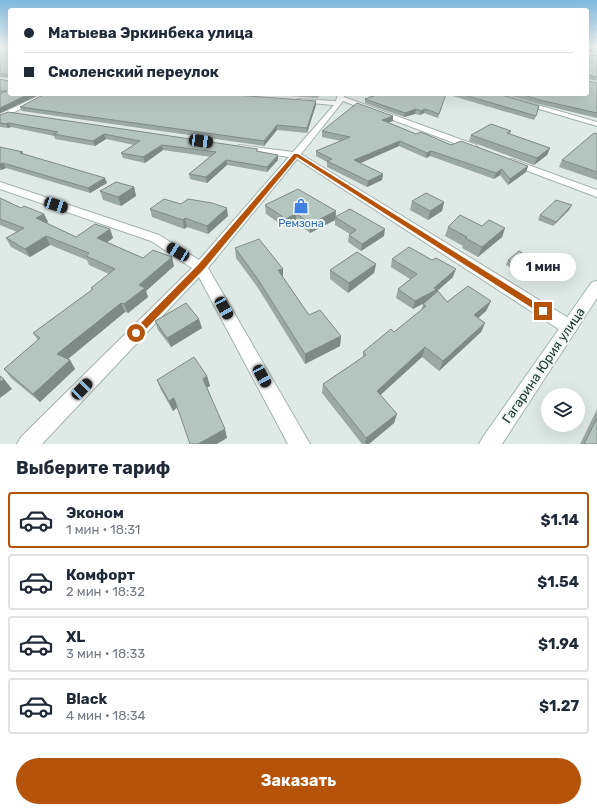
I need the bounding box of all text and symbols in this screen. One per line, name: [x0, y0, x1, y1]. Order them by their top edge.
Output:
text: Матыева Эркинбека улица: [48, 24, 253, 42]
text: Смоленский переулок: [48, 63, 219, 81]
car: [188, 133, 214, 149]
car: [43, 196, 69, 214]
shop icon: Ремзона: [292, 197, 310, 215]
place label: Ремзона: [278, 217, 324, 230]
car: [165, 241, 191, 263]
callout: 1 мин: [510, 253, 576, 281]
text: 1 мин: [525, 259, 561, 274]
car: [213, 295, 235, 321]
route end: [534, 302, 552, 320]
street label: Гагарина Юрия улица: [499, 305, 588, 426]
route start: [127, 324, 145, 342]
car: [251, 363, 273, 389]
car: [69, 376, 95, 402]
map controls: [541, 388, 585, 432]
button: layers: [541, 388, 585, 432]
text: Выберите тариф: [16, 457, 170, 479]
icon: car: [18, 502, 54, 538]
text: Эконом: [66, 504, 124, 522]
text: $1.14: [541, 511, 579, 529]
text: 1 мин · 18:31: [66, 522, 140, 537]
icon: car: [18, 564, 54, 600]
text: Комфорт: [66, 566, 135, 584]
text: $1.54: [537, 573, 579, 591]
text: 2 мин · 18:32: [66, 584, 145, 599]
icon: car: [18, 626, 54, 662]
text: XL: [66, 628, 85, 646]
text: $1.94: [538, 635, 579, 653]
text: 3 мин · 18:33: [66, 646, 145, 661]
icon: car: [18, 688, 54, 724]
text: Black: [66, 690, 107, 708]
text: $1.27: [539, 697, 579, 715]
text: 4 мин · 18:34: [66, 708, 146, 723]
button: Заказать: [16, 758, 581, 804]

